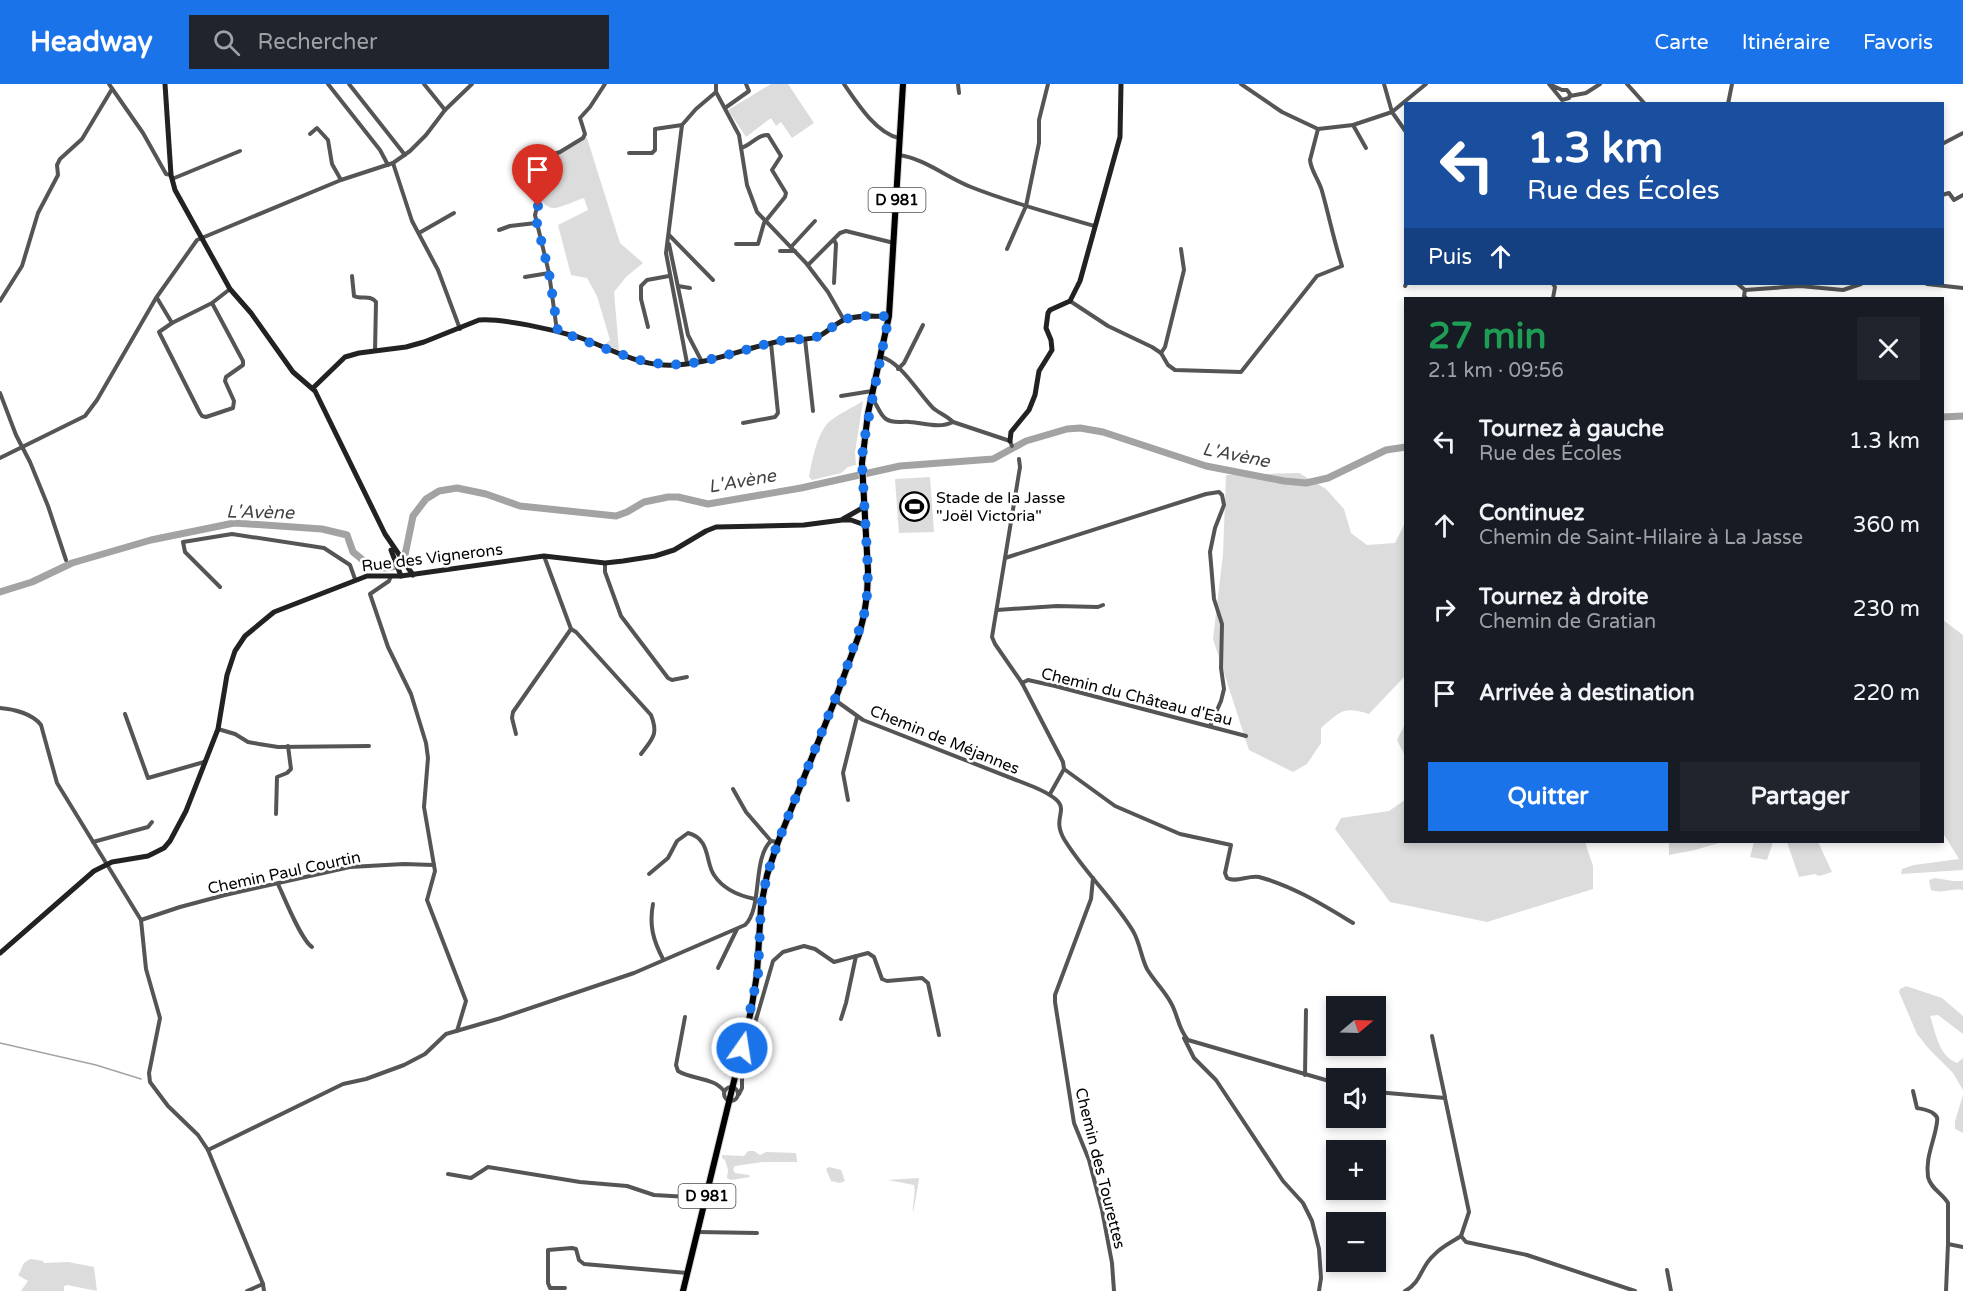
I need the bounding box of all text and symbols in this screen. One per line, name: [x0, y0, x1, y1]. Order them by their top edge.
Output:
search box: [189, 15, 609, 69]
text: Headway: [30, 25, 153, 59]
icon: search: [210, 26, 243, 59]
text: Rechercher: [258, 29, 377, 55]
text: Carte: [1655, 30, 1709, 55]
text: Itinéraire: [1742, 30, 1830, 55]
text: Favoris: [1863, 30, 1933, 55]
text: 1.3 km: [1527, 123, 1663, 174]
icon: left: [1428, 126, 1506, 204]
pin: [512, 144, 563, 206]
icon: arrive: [521, 153, 554, 186]
text: Rue des Écoles: [1527, 174, 1720, 207]
road number: D 981: [868, 188, 926, 212]
icon: ahead: [1484, 240, 1517, 273]
text: Puis: [1428, 244, 1472, 270]
text: 27 min: [1428, 315, 1547, 358]
button: close: [1857, 317, 1920, 380]
text: 2.1 km · 09:56: [1428, 359, 1564, 383]
text: Tournez à gauche: [1479, 416, 1664, 442]
icon: left: [1428, 425, 1461, 458]
text: 1.3 km: [1849, 428, 1920, 454]
water label: L'Avène: [1201, 438, 1272, 472]
text: Rue des Écoles: [1479, 442, 1622, 466]
water label: L'Avène: [707, 464, 778, 498]
place label: Stade de la Jasse "Joël Victoria": [936, 488, 1065, 526]
sports icon: Stade de la Jasse "Joël Victoria": [899, 490, 931, 522]
water label: L'Avène: [226, 500, 295, 524]
text: Continuez: [1479, 500, 1584, 526]
icon: ahead: [1428, 509, 1461, 542]
text: 360 m: [1853, 512, 1920, 538]
text: Chemin de Saint-Hilaire à La Jasse: [1479, 526, 1803, 550]
street label: Rue des Vignerons: [360, 539, 504, 577]
text: Tournez à droite: [1479, 584, 1648, 610]
icon: right: [1428, 593, 1461, 626]
text: 230 m: [1853, 596, 1920, 622]
text: Chemin de Gratian: [1479, 610, 1656, 634]
street label: Chemin du Château d'Eau: [1039, 664, 1234, 730]
icon: arrive: [1428, 677, 1461, 710]
text: Arrivée à destination: [1479, 680, 1695, 706]
text: 220 m: [1853, 680, 1920, 706]
street label: Chemin de Méjannes: [867, 701, 1022, 779]
button: Quitter: [1428, 762, 1668, 831]
button: Partager: [1680, 762, 1920, 831]
street label: Chemin Paul Courtin: [206, 847, 363, 899]
north arrow: [1326, 996, 1386, 1056]
map controls: [1326, 996, 1386, 1272]
position arrow: [710, 1016, 774, 1080]
button: sound: [1326, 1068, 1386, 1128]
street label: Chemin des Tourettes: [1070, 1086, 1130, 1251]
button: +: [1326, 1140, 1386, 1200]
road number: D 981: [678, 1184, 736, 1208]
button: −: [1326, 1212, 1386, 1272]

